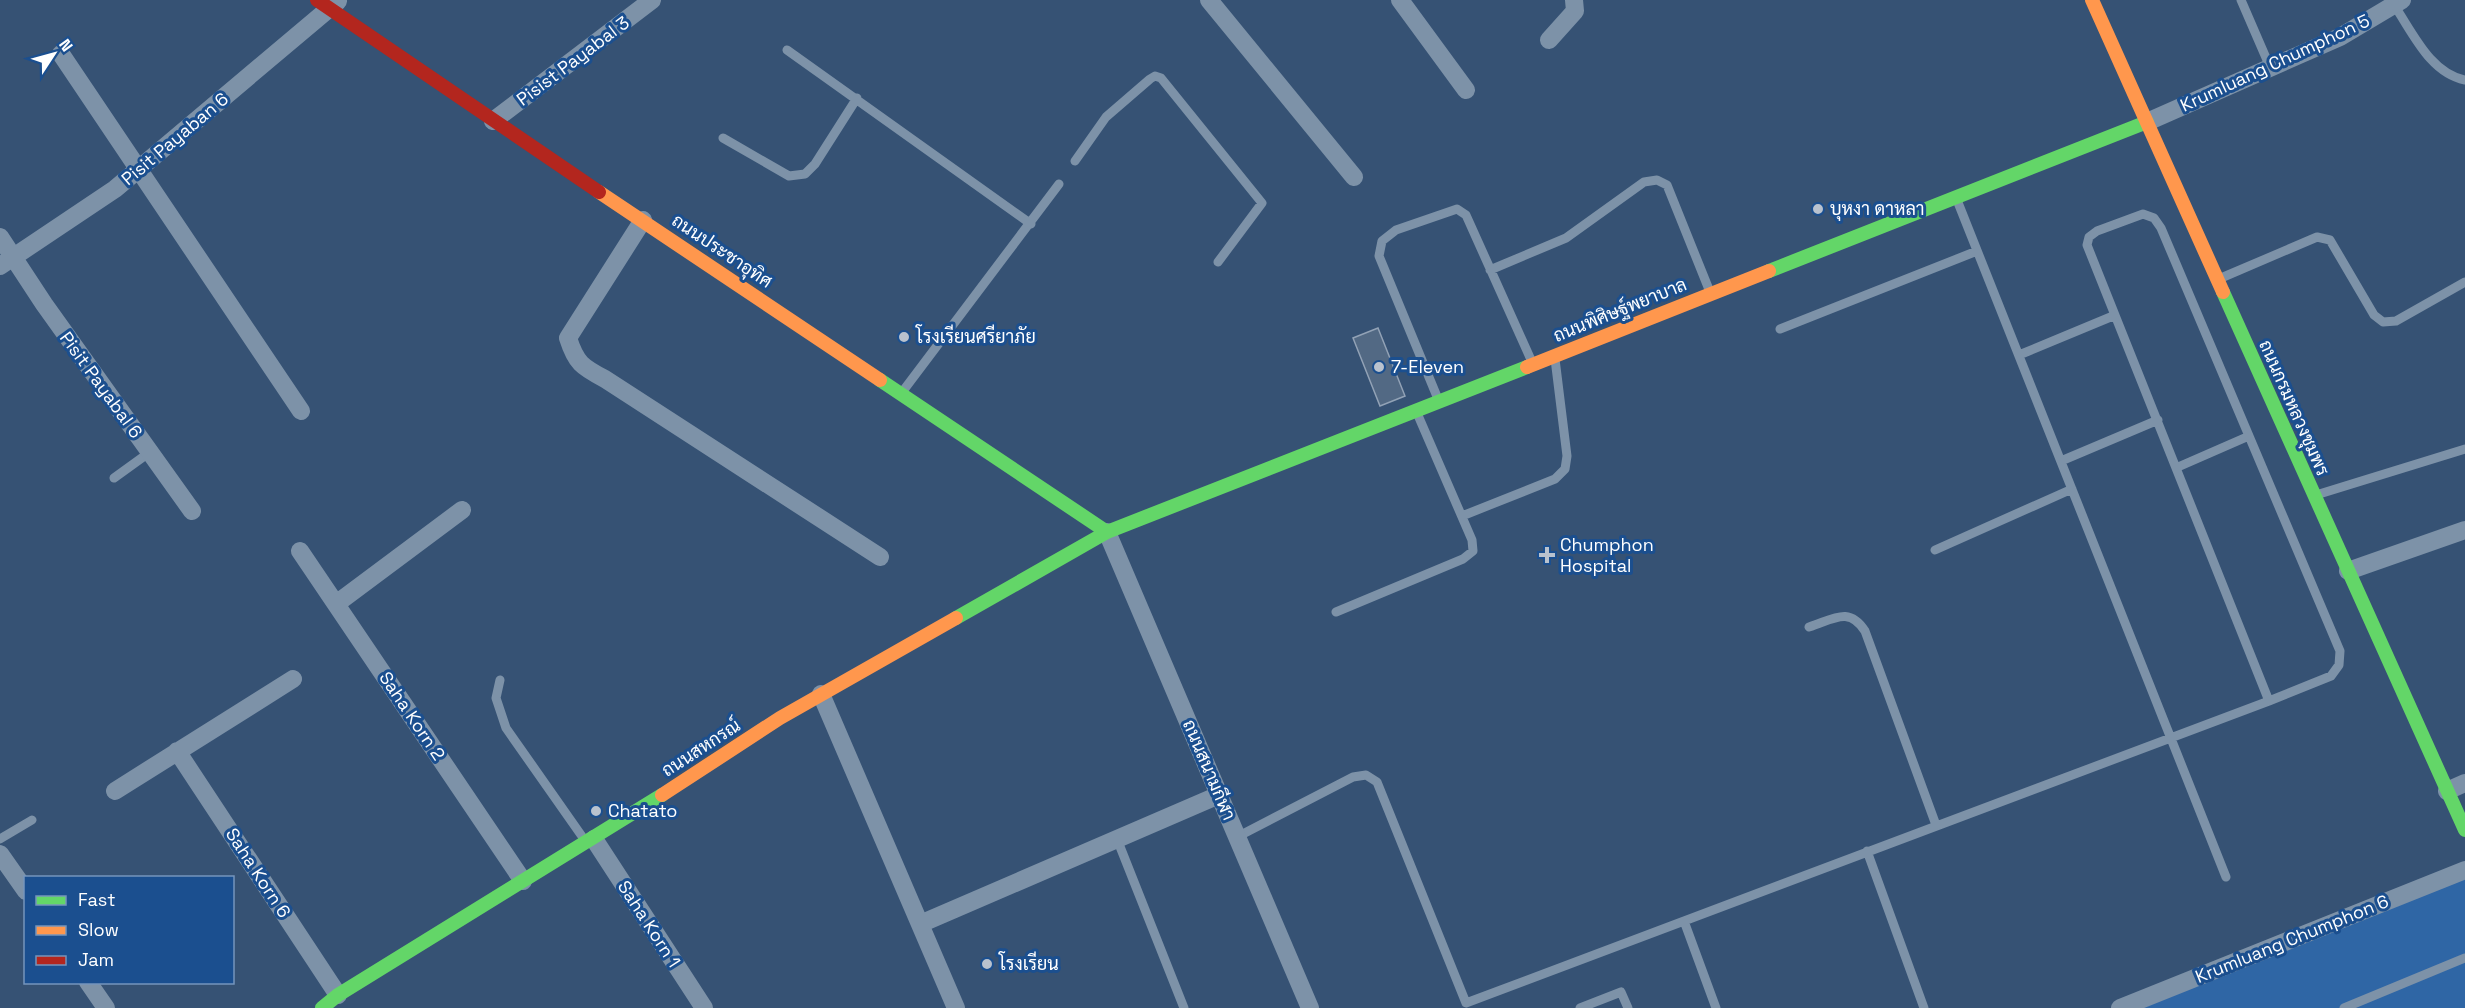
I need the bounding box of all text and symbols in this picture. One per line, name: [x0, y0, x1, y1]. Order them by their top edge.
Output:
street label: Krumluang Chumphon 5: [2176, 9, 2373, 117]
street label: Pisist Payabal 3: [512, 11, 634, 110]
north arrow: [24, 24, 84, 84]
text: N: [54, 35, 77, 56]
street label: Pisit Payaban 6: [116, 87, 233, 190]
place label: บุหงา ดาหลา: [1830, 197, 1925, 221]
marker: บุหงา ดาหลา: [1811, 202, 1825, 216]
street label: ถนนประชาอุทิศ: [667, 209, 777, 293]
street label: ถนนพิศิษฐ์พยาบาล: [1549, 271, 1690, 348]
place label: โรงเรียนศรียาภัย: [915, 324, 1036, 348]
street label: Pisit Payabal 6: [55, 327, 148, 442]
marker: โรงเรียนศรียาภัย: [897, 330, 911, 344]
street label: ถนนกรมหลวงชุมพร: [2253, 336, 2335, 480]
place label: 7-Eleven: [1391, 355, 1464, 378]
marker: 7-Eleven: [1372, 360, 1386, 374]
place label: Chumphon Hospital: [1560, 533, 1654, 577]
marker: Chumphon Hospital: [1538, 546, 1556, 564]
street label: Saha Korn 2: [374, 667, 451, 765]
street label: ถนนสหกรณ์: [656, 713, 744, 782]
street label: ถนนสนามกีฬา: [1178, 716, 1242, 824]
place label: Chatato: [608, 799, 677, 822]
marker: Chatato: [589, 804, 603, 818]
street label: Saha Korn 6: [221, 823, 296, 922]
legend: [24, 876, 234, 984]
street label: Saha Korn 1: [613, 876, 686, 972]
text: Fast: [78, 888, 115, 911]
street label: Krumluang Chumphon 6: [2192, 889, 2392, 988]
text: Slow: [78, 918, 119, 941]
text: Jam: [78, 948, 114, 971]
place label: โรงเรียน: [998, 951, 1059, 975]
marker: โรงเรียน: [980, 957, 994, 971]

